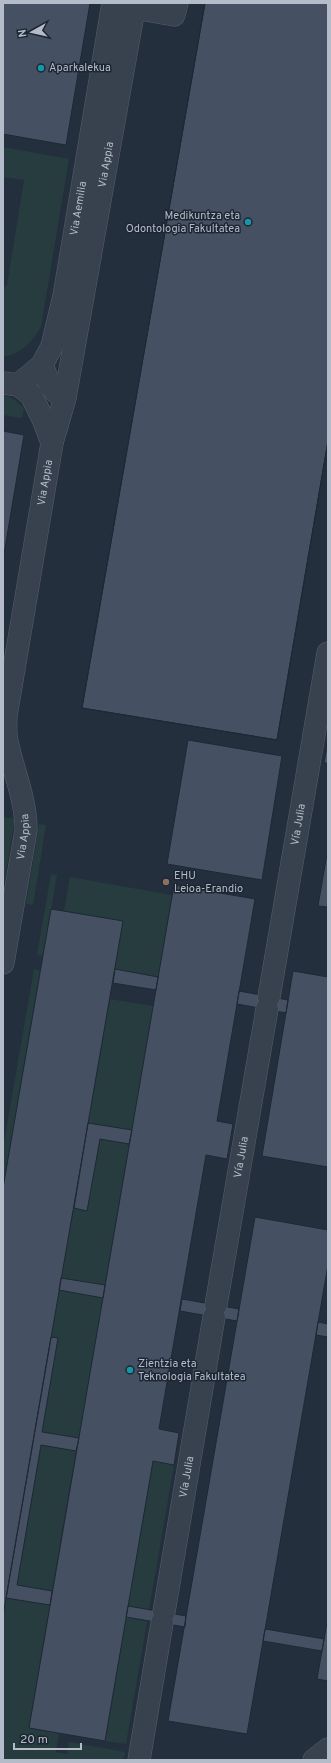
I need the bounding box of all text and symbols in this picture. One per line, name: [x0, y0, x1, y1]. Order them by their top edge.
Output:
north arrow: [12, 12, 52, 52]
text: N: [16, 28, 31, 38]
place label: Aparkalekua: [49, 61, 111, 75]
marker: Aparkalekua: [36, 63, 46, 73]
street label: Via Appia: [95, 140, 117, 189]
street label: Via Aemilia: [67, 180, 90, 237]
place label: Medikuntza eta Odontologia Fakultatea: [126, 209, 240, 236]
marker: Medikuntza eta Odontologia Fakultatea: [243, 217, 253, 227]
street label: Via Appia: [35, 458, 56, 507]
street label: Vía Julia: [288, 802, 309, 846]
street label: Via Appia: [14, 813, 33, 861]
place label: EHU Leioa-Erandio: [174, 869, 243, 896]
marker: EHU Leioa-Erandio: [161, 877, 171, 887]
street label: Vía Julia: [231, 1135, 252, 1179]
place label: Zientzia eta Teknologia Fakultatea: [138, 1357, 246, 1384]
marker: Zientzia eta Teknologia Fakultatea: [125, 1365, 135, 1375]
street label: Vía Julia: [176, 1455, 197, 1499]
scale bar: [14, 1725, 81, 1751]
text: 20 m: [20, 1732, 48, 1748]

